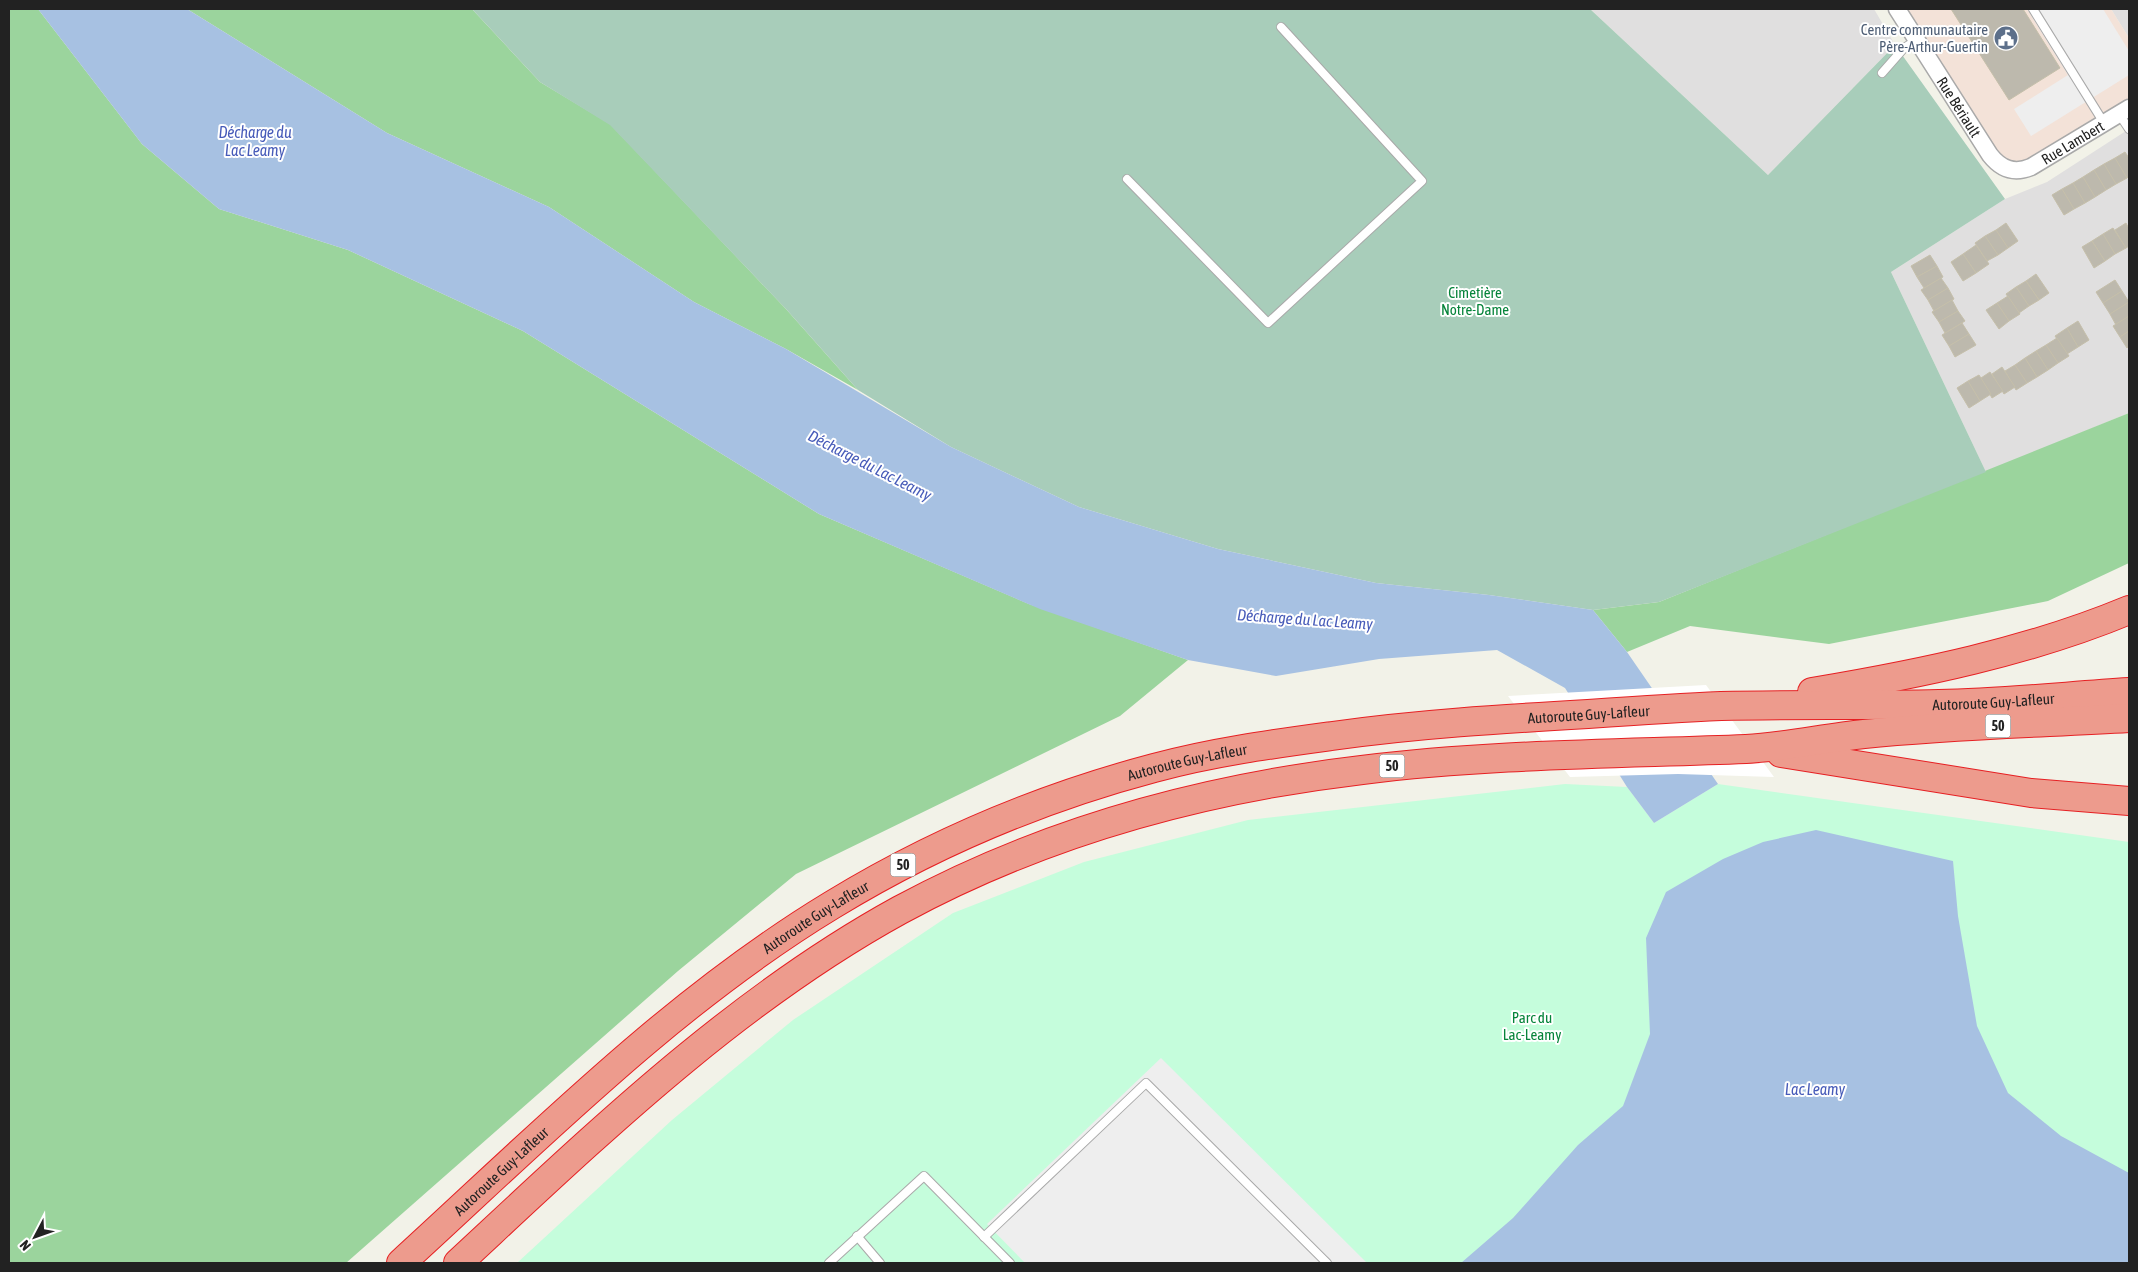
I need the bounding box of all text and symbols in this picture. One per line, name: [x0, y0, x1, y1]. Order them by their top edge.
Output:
place label: Centre communautaire Père-Arthur-Guertin: [1861, 21, 1988, 55]
public building icon: Centre communautaire Père-Arthur-Guertin: [1993, 25, 2019, 51]
street label: Rue Bériault: [1934, 74, 1985, 140]
street label: Rue Lambert: [2038, 117, 2107, 167]
water label: Décharge du Lac Leamy: [218, 123, 292, 160]
park label: Cimetière Notre-Dame: [1441, 284, 1509, 318]
water label: Décharge du Lac Leamy: [805, 426, 935, 505]
water label: Décharge du Lac Leamy: [1237, 605, 1374, 634]
street label: Autoroute Guy-Lafleur: [1932, 689, 2055, 713]
street label: Autoroute Guy-Lafleur: [1527, 701, 1651, 726]
road number: 50: [1986, 714, 2010, 738]
street label: Autoroute Guy-Lafleur: [1125, 740, 1248, 784]
road number: 50: [1380, 754, 1404, 778]
road number: 50: [890, 854, 916, 876]
street label: Autoroute Guy-Lafleur: [759, 877, 872, 956]
park label: Parc du Lac-Leamy: [1503, 1009, 1561, 1043]
water label: Lac Leamy: [1785, 1080, 1846, 1099]
street label: Autoroute Guy-Lafleur: [450, 1123, 552, 1219]
north arrow: [10, 1212, 60, 1262]
text: N: [16, 1237, 34, 1254]

